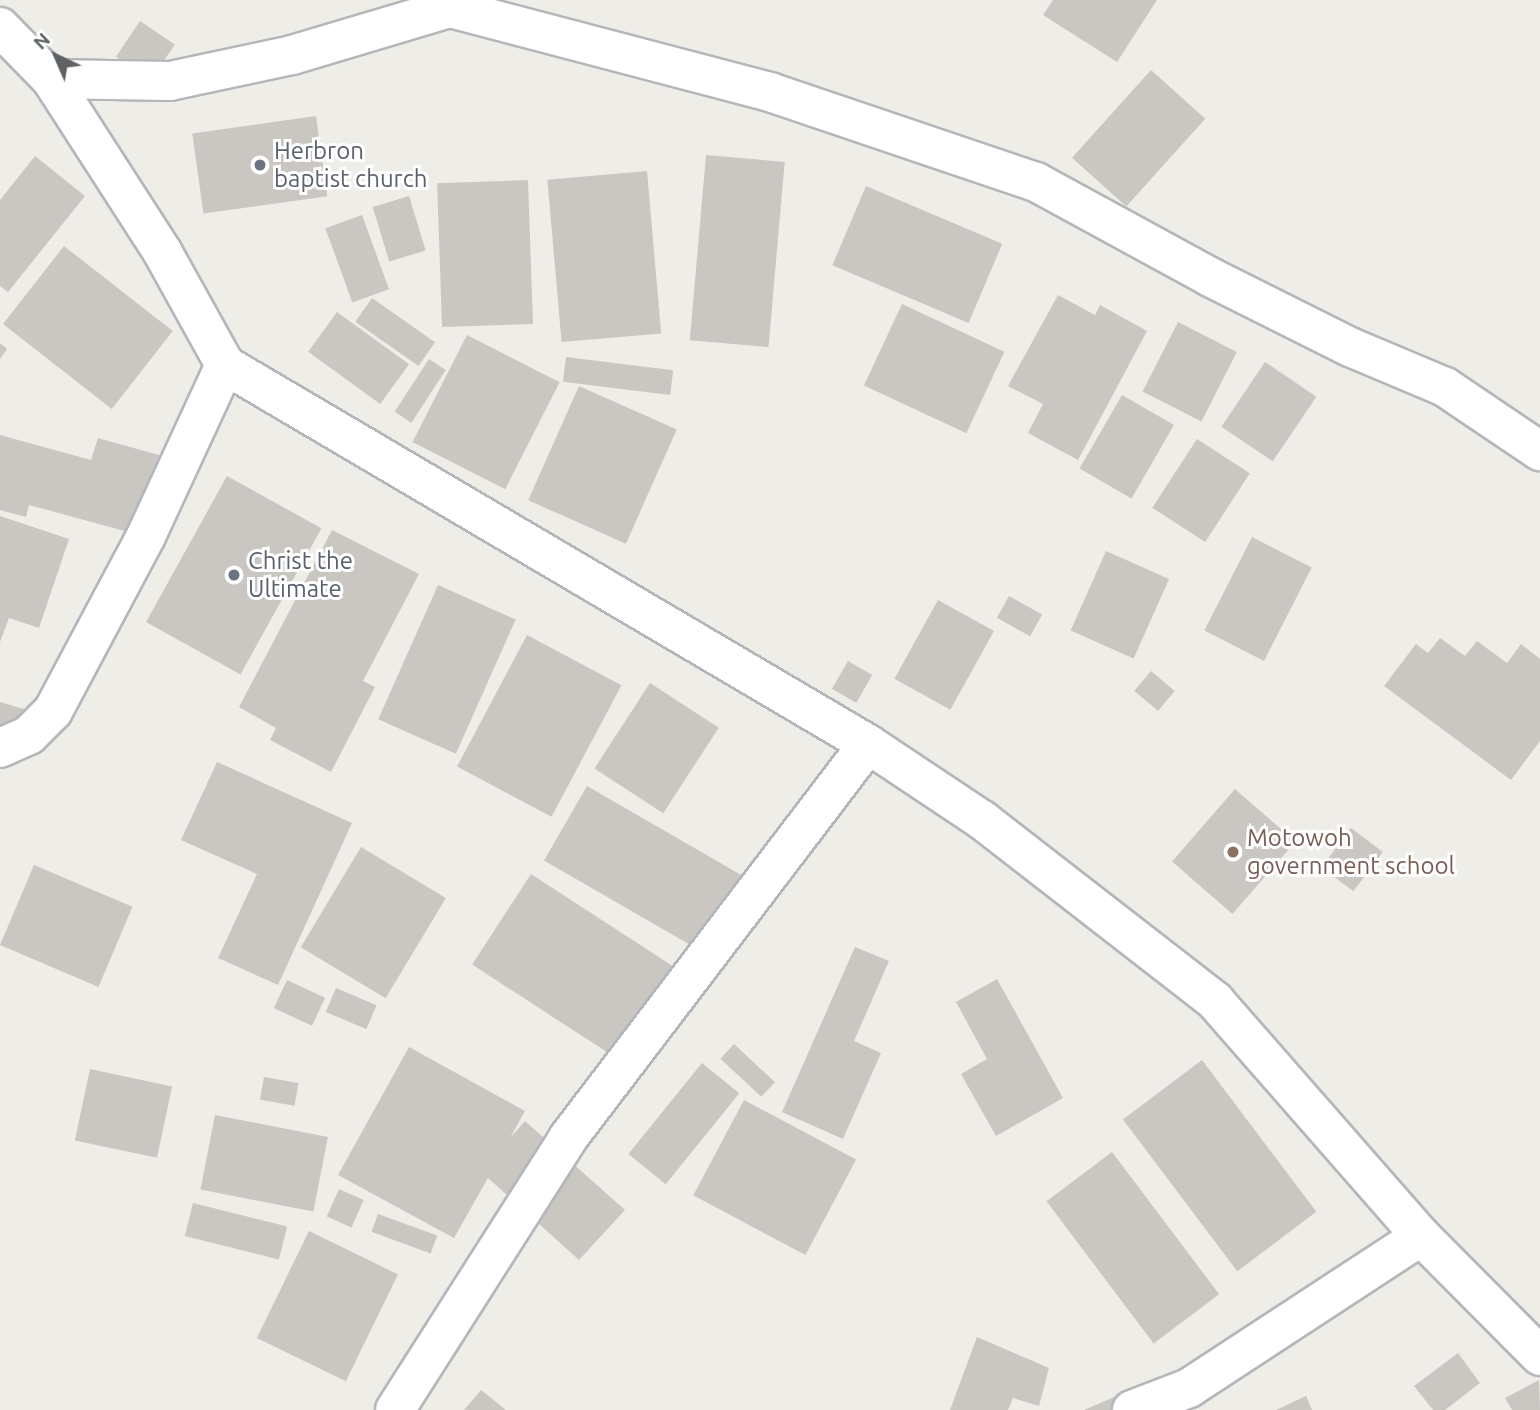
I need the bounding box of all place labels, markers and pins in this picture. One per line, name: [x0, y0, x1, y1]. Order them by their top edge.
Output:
place label: Herbron baptist church: [274, 137, 428, 193]
marker: Herbron baptist church: [252, 157, 268, 173]
place label: Christ the Ultimate: [248, 547, 353, 603]
marker: Christ the Ultimate: [226, 567, 242, 583]
place label: Motowoh government school: [1247, 824, 1455, 880]
marker: Motowoh government school: [1225, 844, 1241, 860]

